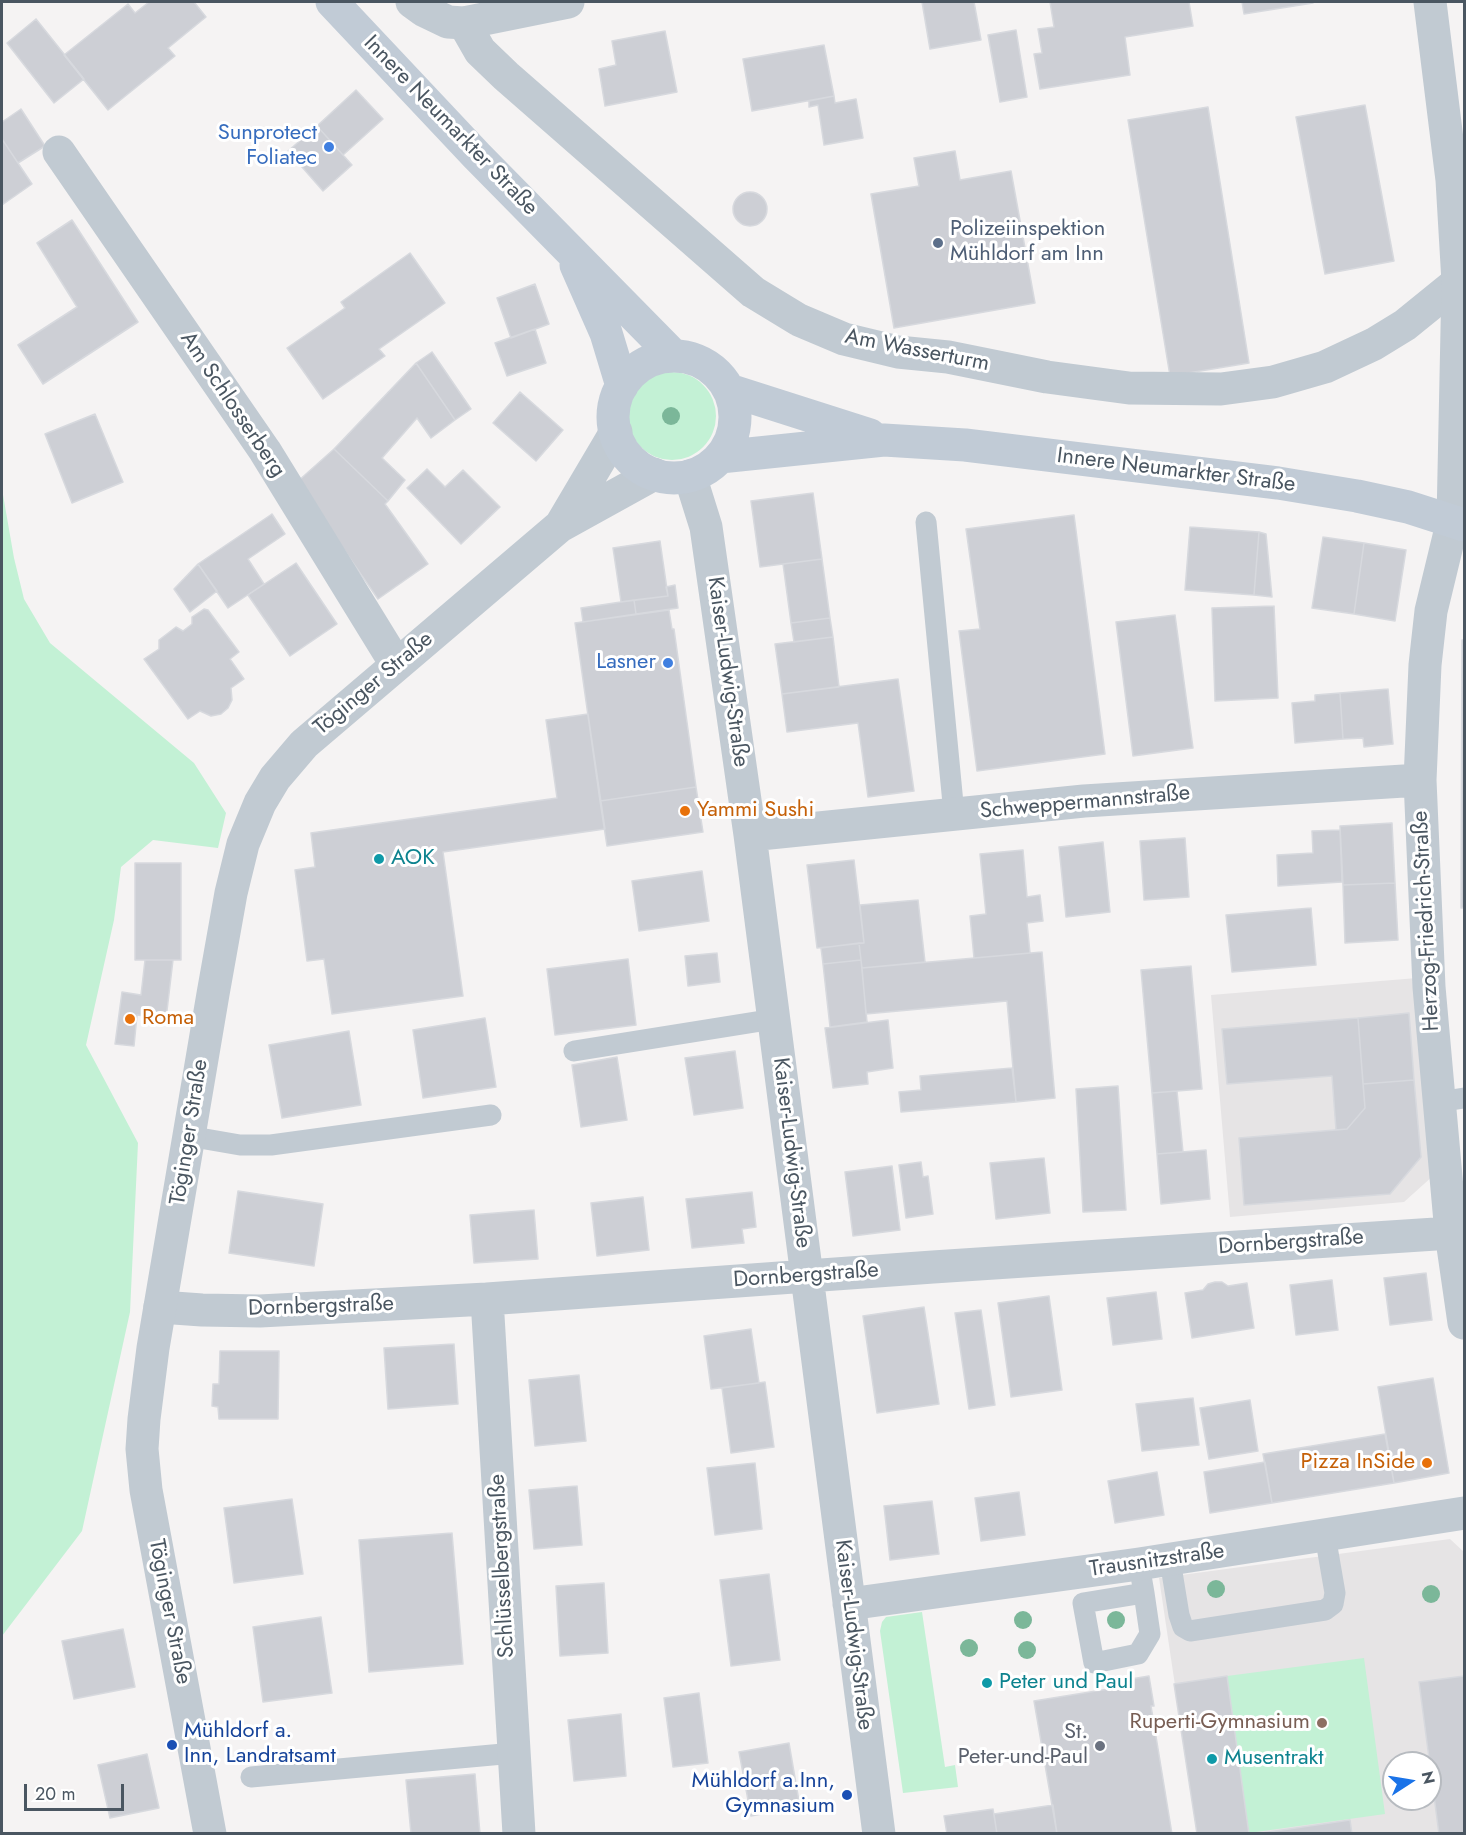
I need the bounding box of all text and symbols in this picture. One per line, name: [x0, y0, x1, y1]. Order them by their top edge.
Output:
street label: Innere Neumarkter Straße: [357, 31, 543, 221]
place label: Sunprotect Foliatec: [218, 121, 317, 172]
marker: Sunprotect Foliatec: [322, 140, 336, 154]
place label: Polizeiinspektion Mühldorf am Inn: [950, 217, 1105, 268]
marker: Polizeiinspektion Mühldorf am Inn: [931, 236, 945, 250]
street label: Am Wasserturm: [843, 324, 991, 378]
street label: Am Schlosserberg: [174, 327, 290, 483]
street label: Innere Neumarkter Straße: [1055, 443, 1297, 499]
street label: Kaiser-Ludwig-Straße: [701, 575, 753, 769]
street label: Töginger Straße: [309, 627, 439, 741]
place label: Lasner: [596, 650, 656, 676]
marker: Lasner: [661, 656, 675, 670]
street label: Schweppermannstraße: [979, 781, 1191, 825]
place label: Yammi Sushi: [697, 798, 814, 824]
marker: Yammi Sushi: [678, 804, 692, 818]
street label: Herzog-Friedrich-Straße: [1408, 810, 1446, 1032]
place label: AOK: [391, 846, 435, 872]
marker: AOK: [372, 852, 386, 866]
place label: Roma: [142, 1006, 194, 1032]
marker: Roma: [123, 1012, 137, 1026]
street label: Kaiser-Ludwig-Straße: [766, 1056, 816, 1250]
street label: Töginger Straße: [165, 1057, 215, 1207]
street label: Dornbergstraße: [1217, 1225, 1365, 1261]
street label: Dornbergstraße: [732, 1258, 880, 1294]
street label: Dornbergstraße: [248, 1291, 394, 1323]
place label: Pizza InSide: [1301, 1450, 1415, 1476]
marker: Pizza InSide: [1420, 1456, 1434, 1470]
street label: Schlüsselbergstraße: [485, 1473, 521, 1659]
street label: Töginger Straße: [142, 1537, 196, 1687]
street label: Kaiser-Ludwig-Straße: [828, 1538, 878, 1732]
street label: Trausnitzstraße: [1088, 1538, 1226, 1584]
place label: Peter und Paul: [999, 1670, 1133, 1696]
marker: Peter und Paul: [980, 1676, 994, 1690]
place label: Ruperti-Gymnasium: [1129, 1710, 1310, 1736]
marker: Ruperti-Gymnasium: [1315, 1716, 1329, 1730]
place label: Mühldorf a. Inn, Landratsamt: [184, 1719, 336, 1771]
place label: St. Peter-und-Paul: [958, 1720, 1088, 1772]
marker: Mühldorf a. Inn, Landratsamt: [165, 1738, 179, 1752]
marker: St. Peter-und-Paul: [1093, 1739, 1107, 1753]
place label: Musentrakt: [1224, 1746, 1323, 1772]
north arrow: [1382, 1751, 1442, 1811]
marker: Musentrakt: [1205, 1752, 1219, 1766]
place label: Mühldorf a.Inn, Gymnasium: [692, 1769, 835, 1820]
text: N: [1416, 1769, 1441, 1786]
scale bar: [27, 1772, 128, 1810]
text: 20 m: [35, 1781, 75, 1807]
marker: Mühldorf a.Inn, Gymnasium: [840, 1788, 854, 1802]

